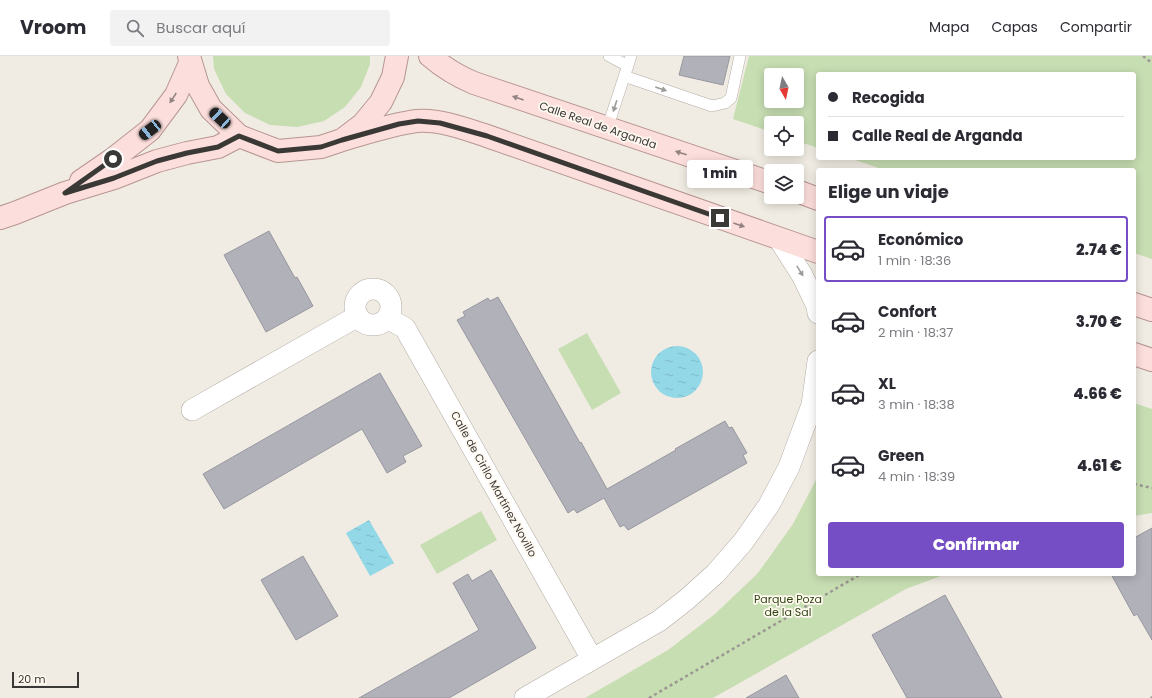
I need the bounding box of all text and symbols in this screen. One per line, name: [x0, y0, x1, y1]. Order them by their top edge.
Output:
search box: [110, 10, 390, 46]
text: Vroom: [20, 14, 86, 41]
icon: search: [124, 17, 146, 39]
text: Buscar aquí: [156, 17, 245, 38]
text: Mapa: [929, 17, 969, 37]
text: Capas: [991, 17, 1038, 37]
text: Compartir: [1060, 17, 1132, 37]
north arrow: [764, 68, 804, 108]
map controls: [764, 68, 804, 204]
one-way arrow: [655, 86, 667, 92]
text: Recogida: [852, 87, 925, 108]
one-way arrow: [169, 93, 177, 103]
one-way arrow: [511, 95, 523, 101]
street label: Calle Real de Arganda: [537, 97, 659, 153]
one-way arrow: [612, 100, 618, 112]
car: [207, 105, 233, 131]
button: locate: [764, 116, 804, 156]
car: [137, 118, 163, 142]
text: Calle Real de Arganda: [852, 125, 1023, 146]
route start: [104, 150, 122, 168]
one-way arrow: [674, 150, 686, 156]
callout: 1 min: [687, 160, 753, 188]
text: 1 min: [703, 164, 737, 183]
button: layers: [764, 164, 804, 204]
text: Elige un viaje: [828, 179, 949, 204]
route end: [711, 209, 729, 227]
one-way arrow: [734, 222, 746, 228]
text: Económico: [878, 229, 963, 250]
icon: car: [830, 231, 866, 267]
text: 2.74 €: [1076, 239, 1122, 260]
text: 1 min · 18:36: [878, 251, 951, 270]
one-way arrow: [796, 266, 804, 277]
text: Confort: [878, 301, 937, 322]
icon: car: [830, 303, 866, 339]
text: 3.70 €: [1076, 311, 1122, 332]
text: 2 min · 18:37: [878, 323, 953, 342]
text: XL: [878, 373, 896, 394]
icon: car: [830, 375, 866, 411]
text: 4.66 €: [1073, 383, 1122, 404]
text: 3 min · 18:38: [878, 395, 955, 414]
street label: Calle de Cirilo Martínez Novillo: [447, 408, 541, 560]
text: Green: [878, 445, 924, 466]
icon: car: [830, 447, 866, 483]
text: 4.61 €: [1077, 455, 1122, 476]
text: 4 min · 18:39: [878, 467, 955, 486]
button: Confirmar: [828, 522, 1124, 568]
park label: Parque Poza de la Sal: [754, 591, 822, 620]
scale bar: [12, 670, 79, 689]
text: 20 m: [18, 671, 46, 687]

